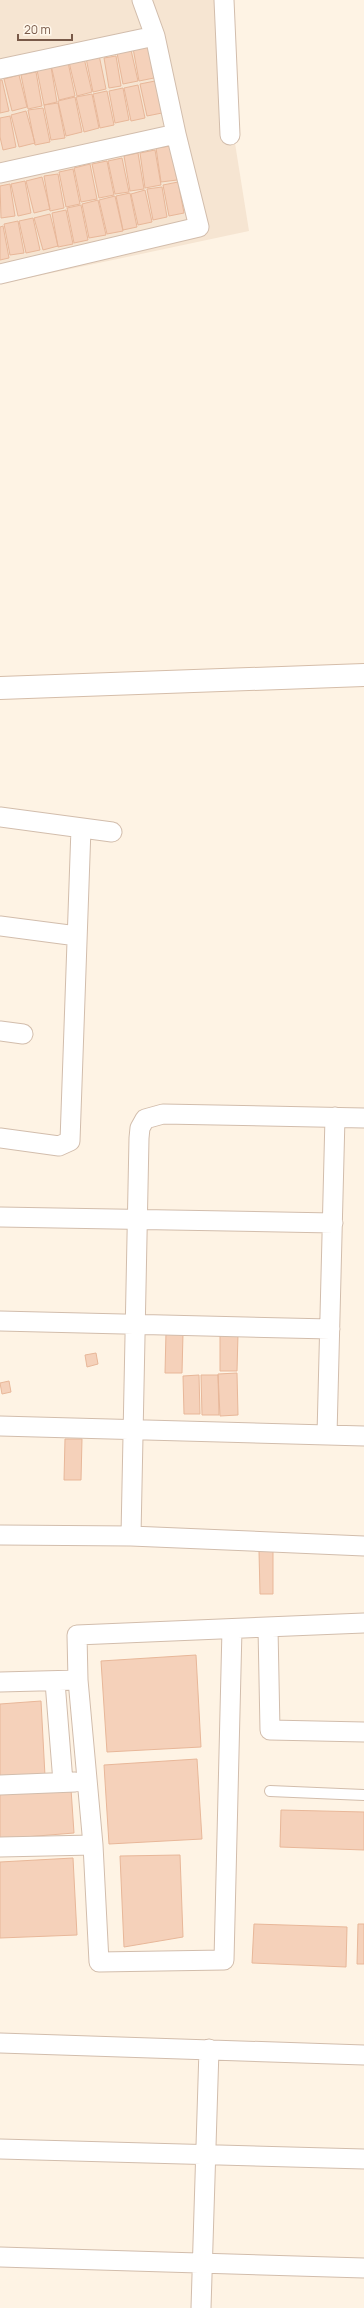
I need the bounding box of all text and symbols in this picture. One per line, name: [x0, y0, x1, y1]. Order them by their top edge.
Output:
scale bar: [18, 16, 72, 42]
text: 20 m: [24, 21, 51, 38]

